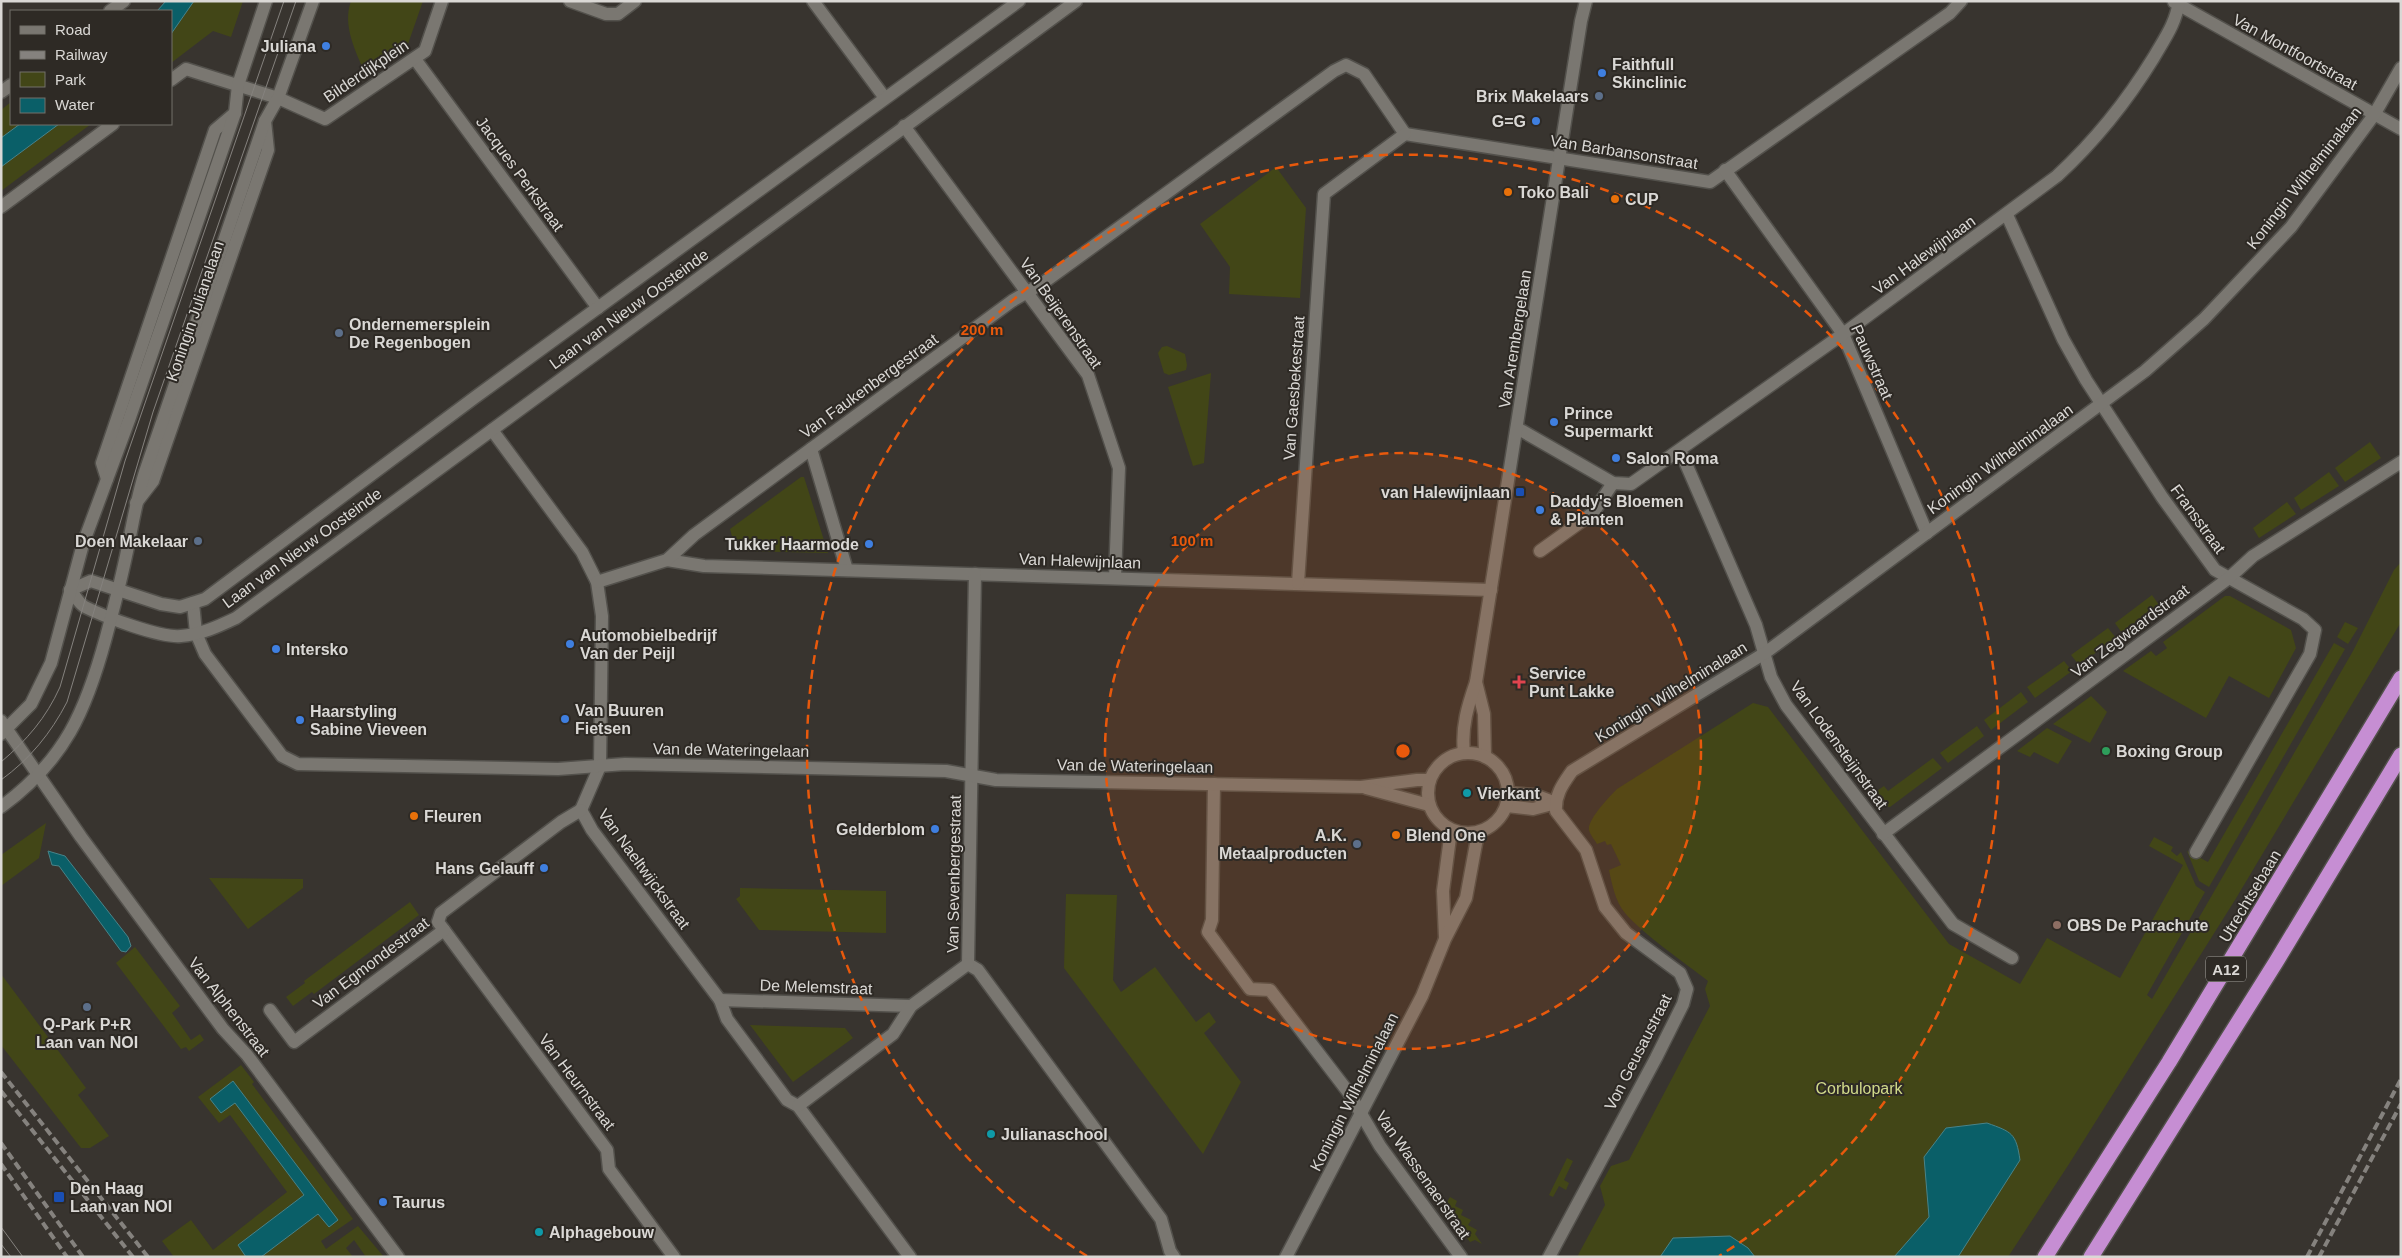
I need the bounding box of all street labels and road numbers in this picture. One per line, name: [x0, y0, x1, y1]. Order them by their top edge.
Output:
street label: Van Montfoortstraat: [2230, 11, 2361, 93]
street label: Bilderdijkplein: [320, 36, 412, 106]
street label: Koningin Wilhelminalaan: [2243, 104, 2365, 252]
street label: Jacques Perkstraat: [473, 114, 567, 235]
street label: Van Barbansonstraat: [1549, 132, 1700, 172]
street label: Van Halewijnlaan: [1869, 212, 1979, 298]
street label: Koningin Julianalaan: [163, 238, 227, 384]
street label: Laan van Nieuw Oosteinde: [546, 246, 712, 372]
street label: Van Beijerenstraat: [1017, 255, 1106, 372]
street label: Van Arembergelaan: [1496, 268, 1534, 410]
street label: Van Gaesbekestraat: [1280, 315, 1308, 461]
street label: Pauwstraat: [1848, 322, 1896, 403]
street label: Van Faukenbergestraat: [797, 330, 942, 442]
street label: Koningin Wilhelminalaan: [1924, 401, 2076, 517]
street label: Fransstraat: [2167, 481, 2229, 557]
street label: Laan van Nieuw Oosteinde: [219, 485, 385, 611]
street label: Van Halewijnlaan: [1019, 550, 1141, 572]
street label: Van Zegwaardstraat: [2068, 581, 2193, 681]
street label: Koningin Wilhelminalaan: [1592, 638, 1750, 746]
street label: Van Lodensteijnstraat: [1787, 678, 1891, 813]
street label: Van de Wateringelaan: [653, 740, 809, 760]
street label: Van de Wateringelaan: [1057, 756, 1213, 776]
street label: Van Sevenbergestraat: [944, 794, 964, 953]
street label: Van Naeltwijckstraat: [595, 806, 693, 933]
street label: Utrechtsebaan: [2216, 847, 2284, 945]
street label: Van Egmondestraat: [310, 914, 433, 1012]
street label: Van Alphenstraat: [185, 954, 273, 1060]
road number: A12: [2206, 956, 2246, 982]
street label: De Melemstraat: [759, 977, 873, 997]
street label: Von Geusaustraat: [1601, 991, 1675, 1113]
street label: Koningin Wilhelminalaan: [1307, 1010, 1401, 1174]
street label: Van Heurnstraat: [536, 1031, 619, 1134]
street label: Van Wassenaerstraat: [1372, 1108, 1474, 1243]

